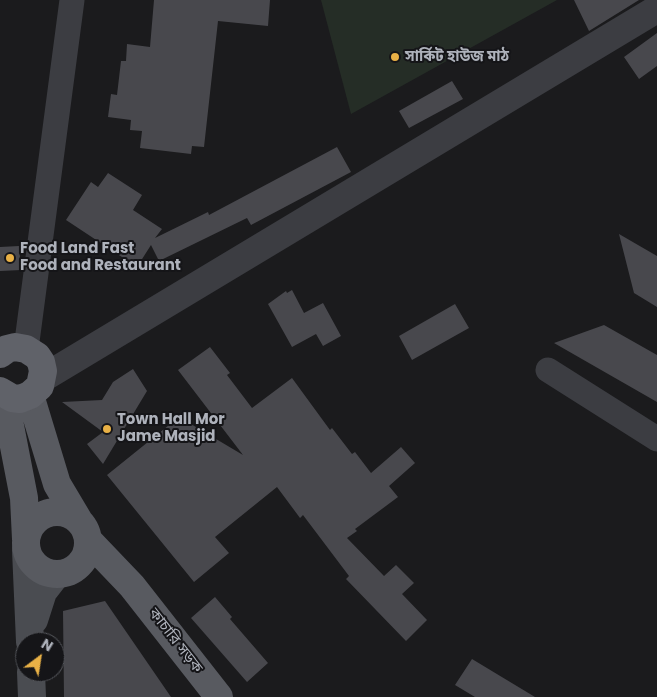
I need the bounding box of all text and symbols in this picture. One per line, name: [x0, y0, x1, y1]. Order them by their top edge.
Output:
place label: সার্কিট হাউজ মাঠ: [405, 48, 509, 66]
marker: সার্কিট হাউজ মাঠ: [389, 51, 401, 63]
place label: Food Land Fast Food and Restaurant: [20, 240, 181, 275]
marker: Food Land Fast Food and Restaurant: [4, 252, 16, 264]
place label: Town Hall Mor Jame Masjid: [117, 411, 225, 446]
marker: Town Hall Mor Jame Masjid: [101, 423, 113, 435]
street label: কাচারি সড়ক: [144, 605, 206, 677]
north arrow: [15, 632, 65, 682]
text: N: [38, 634, 57, 656]

